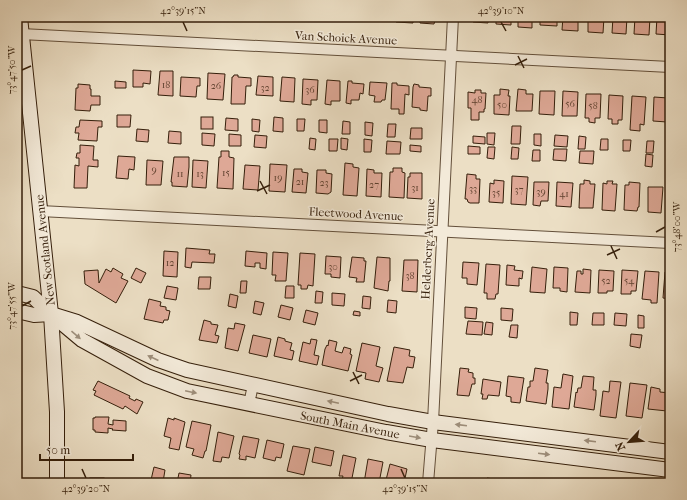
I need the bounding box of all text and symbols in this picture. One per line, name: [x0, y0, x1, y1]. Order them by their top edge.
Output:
text: 42°39'15"N: [160, 5, 206, 17]
text: 42°39'10"N: [478, 5, 525, 17]
street label: Van Schoick Avenue: [293, 28, 398, 48]
text: 73°47'50"W: [6, 44, 18, 94]
house number: 18: [162, 79, 170, 91]
house number: 26: [211, 80, 222, 92]
house number: 32: [260, 82, 270, 94]
house number: 36: [305, 84, 315, 96]
house number: 48: [472, 94, 482, 106]
house number: 56: [565, 98, 575, 110]
house number: 50: [497, 99, 507, 111]
house number: 58: [588, 100, 598, 112]
house number: 9: [151, 164, 157, 176]
house number: 15: [222, 167, 230, 179]
house number: 11: [176, 168, 184, 180]
house number: 13: [196, 168, 204, 180]
house number: 19: [274, 172, 282, 184]
house number: 21: [296, 176, 304, 188]
house number: 23: [319, 177, 329, 189]
house number: 27: [369, 179, 379, 191]
house number: 31: [411, 182, 419, 194]
house number: 33: [469, 183, 477, 195]
house number: 37: [515, 184, 524, 196]
house number: 39: [536, 186, 546, 198]
house number: 35: [492, 187, 500, 199]
house number: 41: [559, 188, 569, 200]
street label: New Scotland Avenue: [32, 194, 58, 306]
street label: Helderberg Avenue: [418, 198, 438, 300]
text: 73°48'00"W: [671, 201, 683, 252]
street label: Fleetwood Avenue: [308, 205, 404, 223]
house number: 12: [166, 257, 174, 269]
house number: 30: [328, 261, 338, 273]
house number: 38: [405, 270, 415, 282]
house number: 52: [601, 275, 611, 287]
house number: 54: [624, 275, 635, 287]
text: 73°47'55"W: [6, 281, 18, 330]
one-way arrow: [70, 330, 81, 339]
one-way arrow: [147, 355, 158, 361]
one-way arrow: [186, 389, 198, 395]
one-way arrow: [327, 398, 339, 404]
street label: South Main Avenue: [299, 409, 401, 442]
one-way arrow: [455, 422, 467, 428]
north arrow: [609, 422, 649, 462]
one-way arrow: [409, 435, 421, 441]
scale bar: [40, 436, 133, 462]
one-way arrow: [584, 438, 596, 444]
text: N: [613, 439, 628, 453]
text: 50 m: [46, 443, 70, 457]
one-way arrow: [538, 451, 550, 457]
text: 42°39'20"N: [62, 483, 111, 495]
text: 42°39'15"N: [382, 483, 428, 495]

